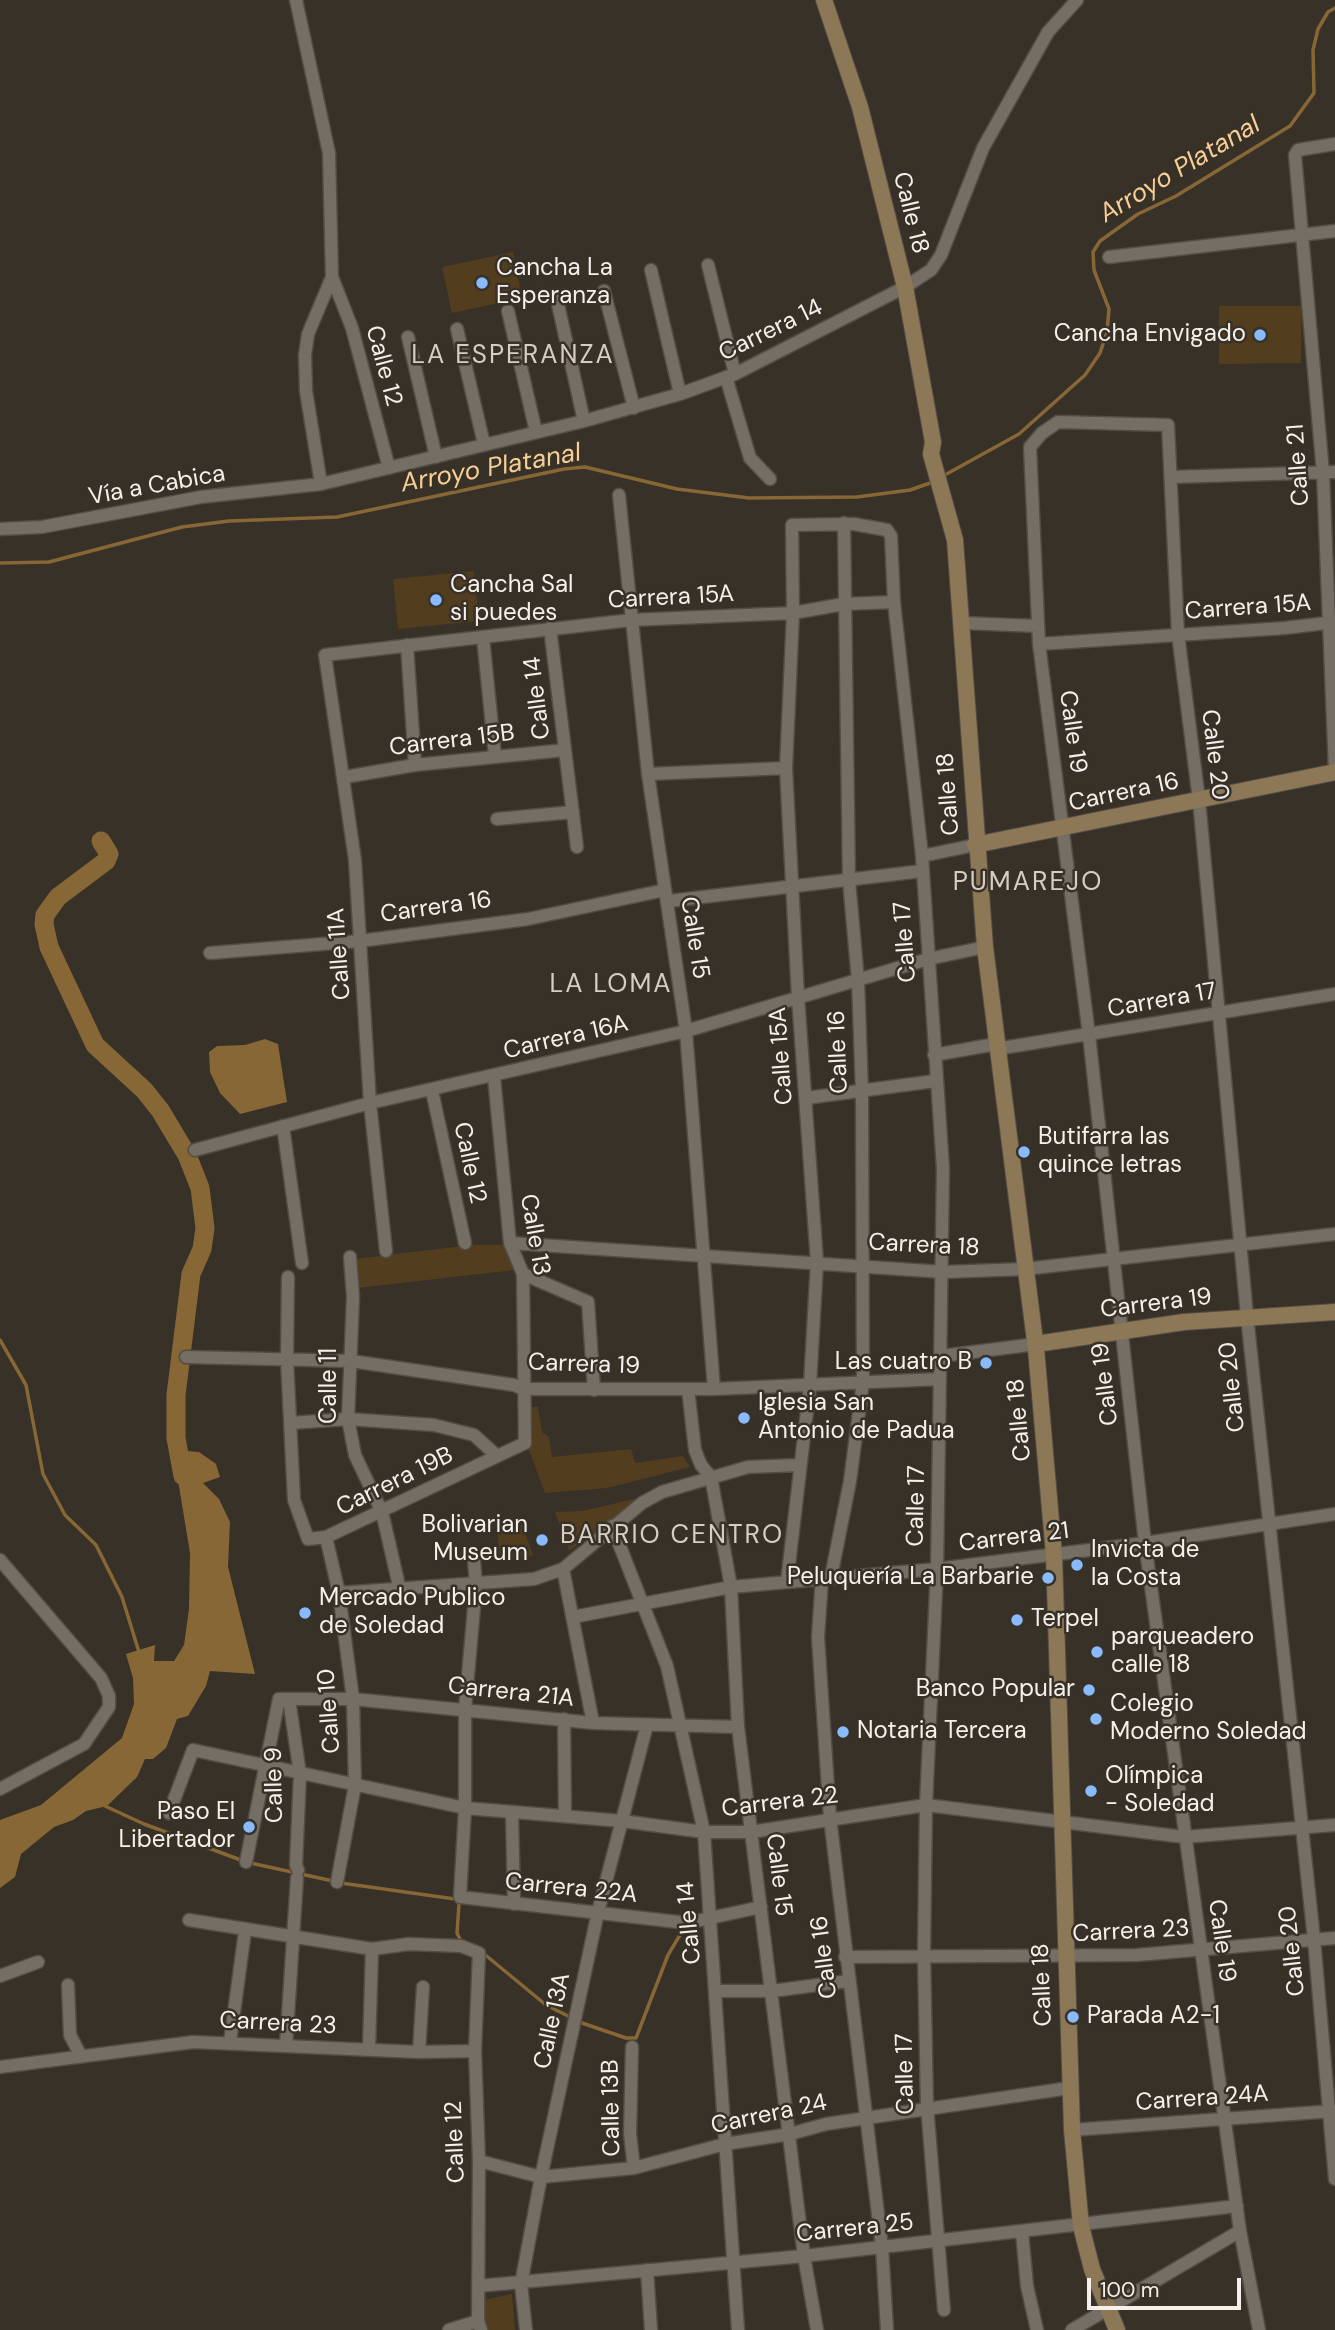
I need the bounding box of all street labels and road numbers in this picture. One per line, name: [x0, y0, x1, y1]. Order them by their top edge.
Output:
street label: Calle 18: [886, 169, 934, 257]
street label: Carrera 14: [715, 294, 827, 368]
street label: Calle 12: [358, 323, 408, 409]
street label: Calle 21: [1282, 423, 1316, 507]
street label: Vía a Cabica: [86, 460, 228, 512]
street label: Carrera 15A: [607, 580, 735, 616]
street label: Carrera 15A: [1184, 589, 1312, 627]
street label: Calle 14: [519, 655, 557, 741]
street label: Calle 19: [1052, 689, 1092, 775]
street label: Calle 20: [1194, 708, 1234, 802]
street label: Carrera 15B: [388, 719, 516, 763]
street label: Calle 18: [932, 752, 966, 836]
street label: Carrera 16: [1066, 767, 1182, 819]
street label: Carrera 16: [379, 886, 493, 930]
street label: Calle 15: [673, 895, 715, 981]
street label: Calle 17: [889, 900, 923, 984]
street label: Calle 11A: [322, 907, 358, 1001]
street label: Carrera 17: [1105, 977, 1219, 1025]
street label: Calle 15A: [764, 1006, 800, 1106]
street label: Carrera 16A: [501, 1010, 631, 1066]
street label: Calle 16: [823, 1010, 855, 1094]
street label: Calle 12: [446, 1120, 492, 1206]
street label: Calle 13: [513, 1192, 555, 1278]
street label: Carrera 18: [868, 1229, 980, 1263]
street label: Carrera 19: [1099, 1283, 1213, 1325]
street label: Calle 20: [1214, 1340, 1252, 1434]
street label: Calle 19: [1087, 1341, 1125, 1427]
street label: Calle 11: [316, 1348, 344, 1424]
street label: Carrera 19: [527, 1349, 641, 1381]
street label: Calle 18: [1002, 1377, 1038, 1463]
street label: Carrera 19B: [332, 1441, 458, 1523]
street label: Calle 17: [902, 1465, 932, 1547]
street label: Carrera 21: [957, 1517, 1071, 1559]
street label: Calle 10: [313, 1668, 347, 1754]
street label: Carrera 21A: [446, 1672, 576, 1714]
street label: Calle 9: [260, 1747, 290, 1823]
street label: Carrera 22: [720, 1782, 840, 1824]
street label: Calle 15: [759, 1832, 797, 1918]
street label: Carrera 22A: [503, 1868, 639, 1910]
street label: Calle 14: [672, 1880, 708, 1966]
street label: Calle 19: [1201, 1898, 1241, 1984]
street label: Calle 20: [1274, 1904, 1312, 1998]
street label: Calle 16: [806, 1914, 844, 2000]
street label: Carrera 23: [1072, 1915, 1190, 1949]
street label: Calle 18: [1027, 1943, 1059, 2027]
street label: Calle 13A: [529, 1970, 577, 2072]
street label: Carrera 23: [219, 2007, 337, 2041]
street label: Calle 17: [891, 2033, 921, 2115]
street label: Calle 13B: [597, 2059, 627, 2157]
street label: Carrera 24A: [1134, 2080, 1270, 2118]
street label: Carrera 24: [709, 2089, 829, 2141]
street label: Calle 12: [440, 2100, 472, 2184]
street label: Carrera 25: [795, 2209, 915, 2249]

